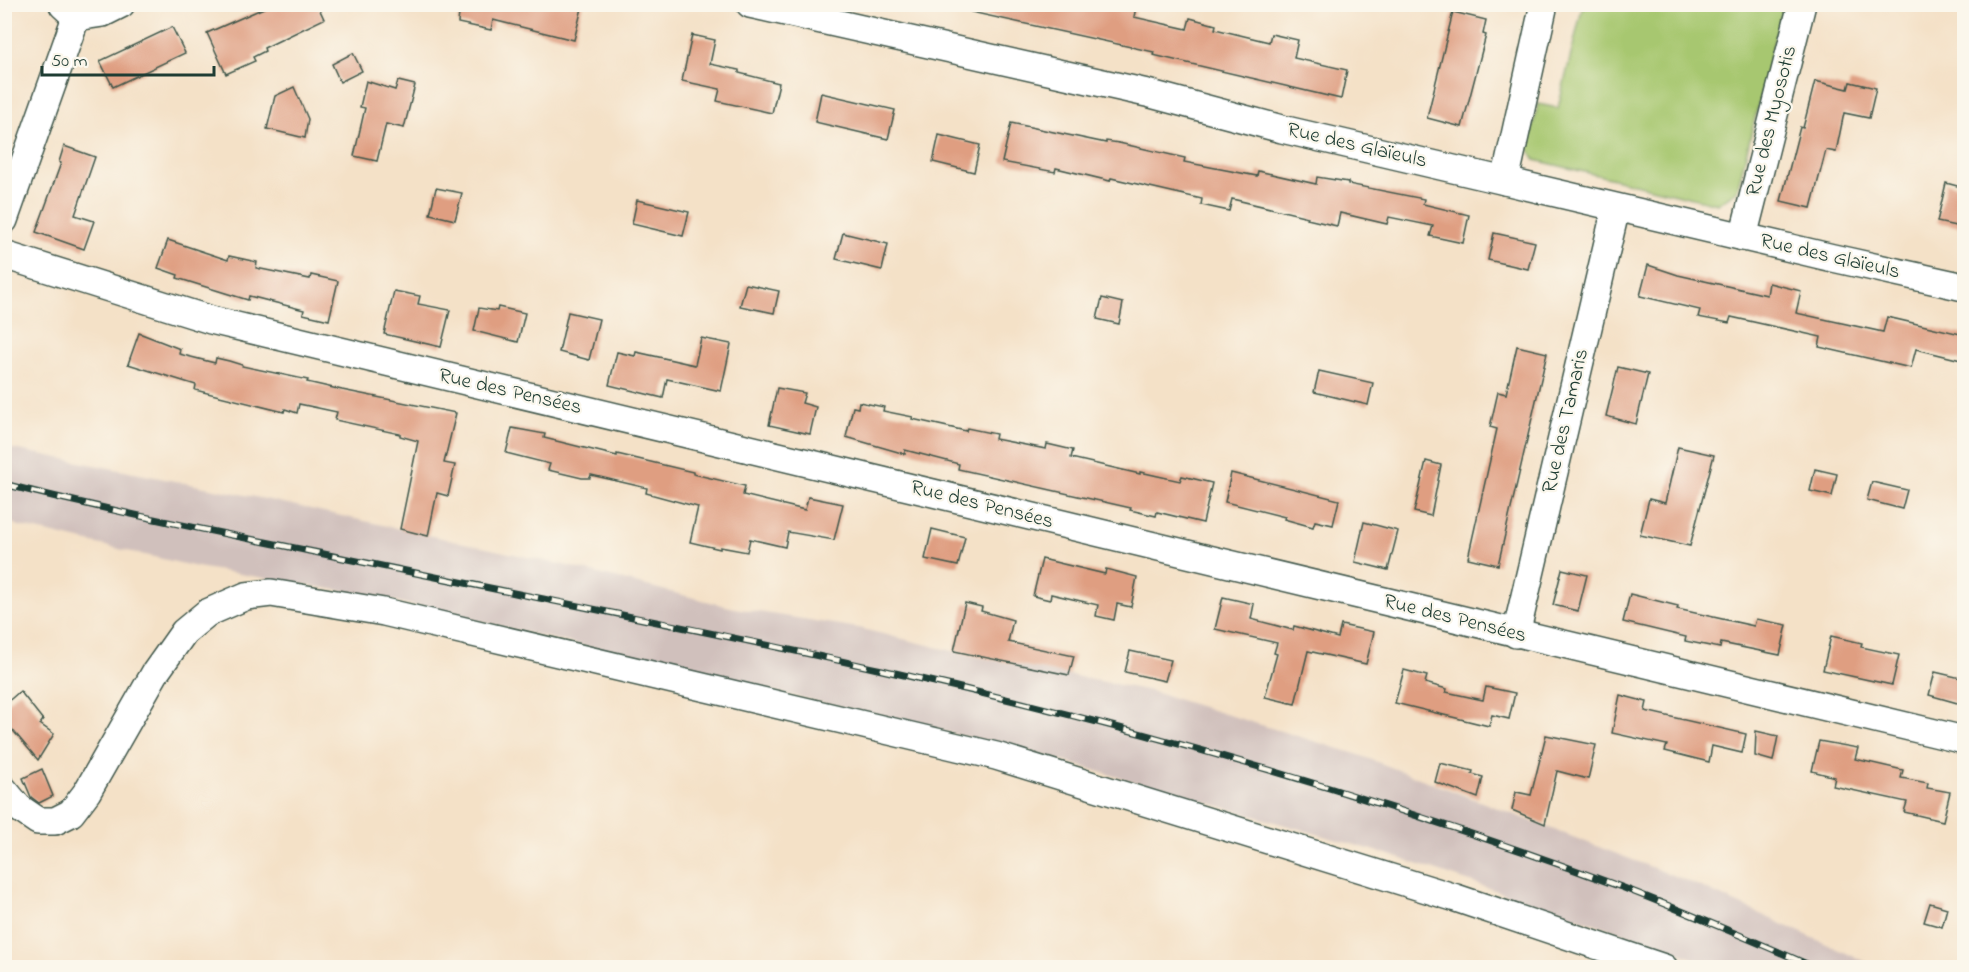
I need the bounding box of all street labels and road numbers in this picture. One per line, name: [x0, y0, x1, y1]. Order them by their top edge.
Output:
street label: Rue des Myosotis: [1739, 42, 1807, 200]
street label: Rue des Glaïeuls: [1284, 115, 1430, 177]
street label: Rue des Glaïeuls: [1757, 226, 1903, 288]
street label: Rue des Tamaris: [1535, 346, 1597, 496]
street label: Rue des Pensées: [435, 361, 585, 423]
street label: Rue des Pensées: [907, 473, 1057, 537]
street label: Rue des Pensées: [1380, 587, 1530, 651]

